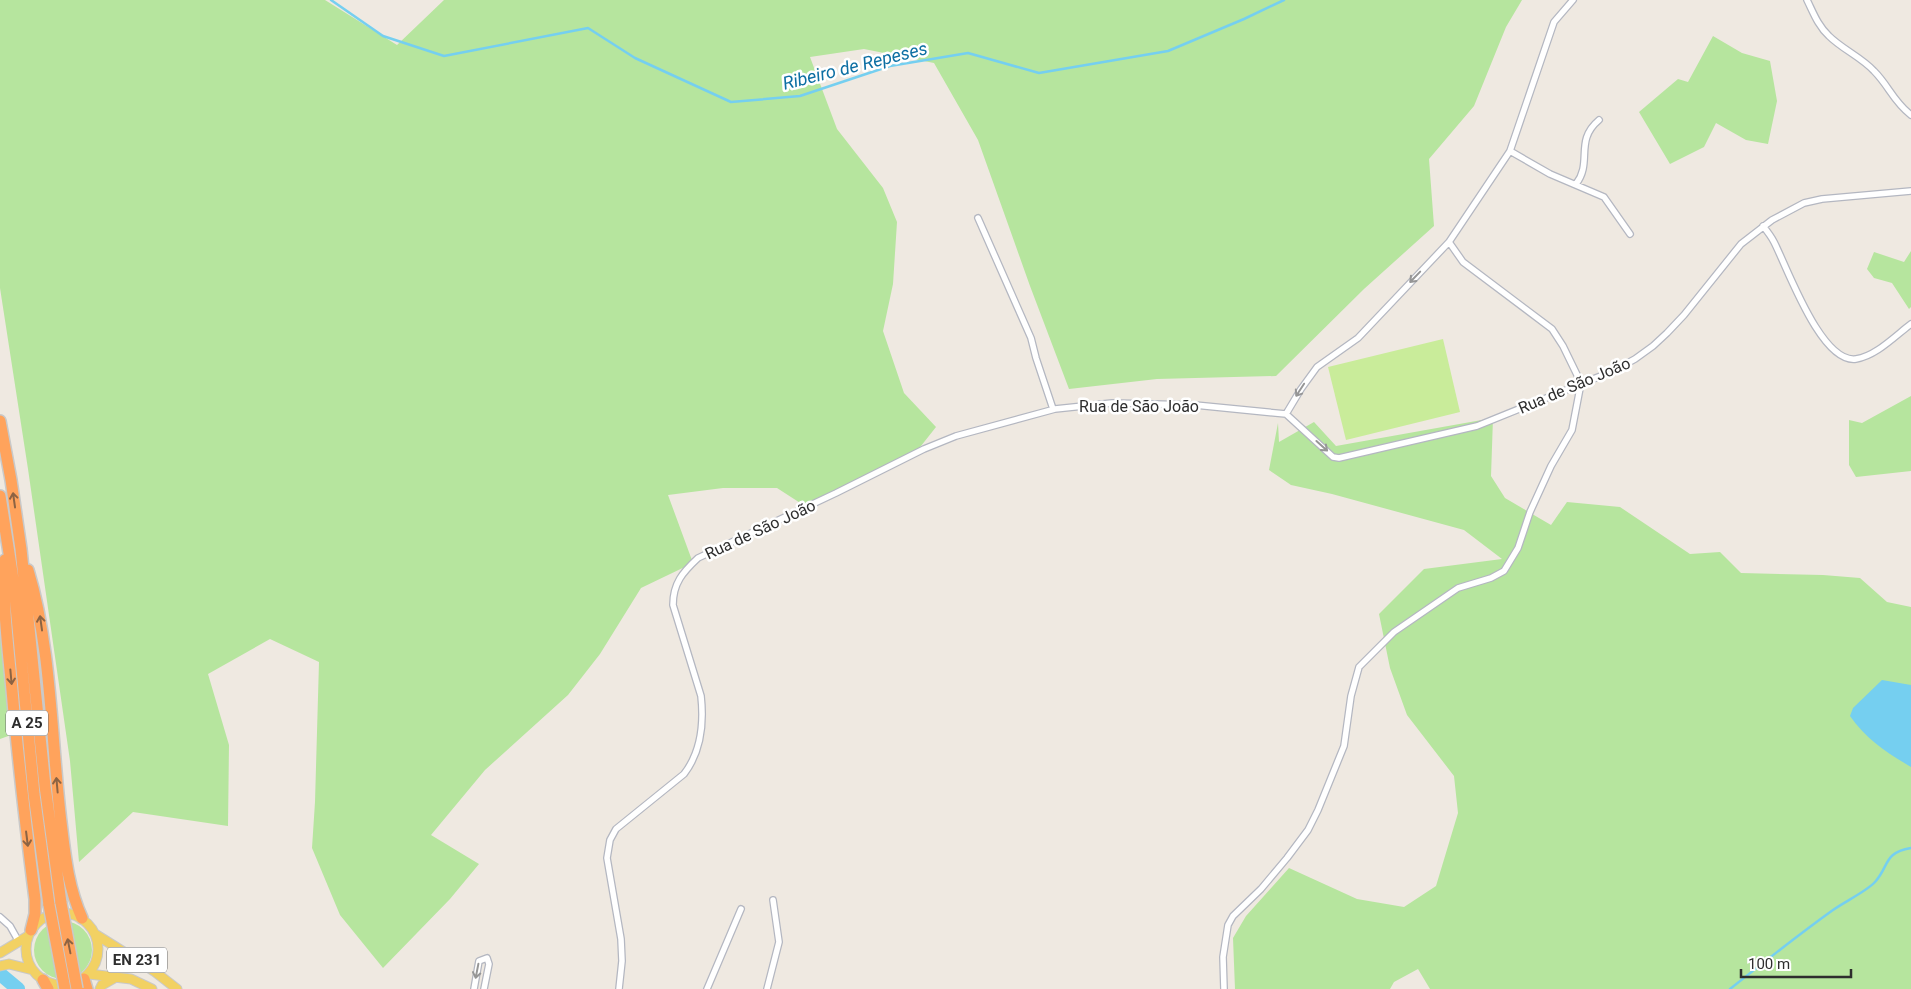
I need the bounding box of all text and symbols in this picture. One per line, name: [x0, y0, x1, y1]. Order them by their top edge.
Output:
water label: Ribeiro de Repeses: [780, 37, 929, 94]
one-way arrow: [1409, 271, 1421, 284]
street label: Rua de São João: [1515, 353, 1633, 418]
one-way arrow: [1295, 383, 1305, 397]
street label: Rua de São João: [1079, 397, 1199, 416]
one-way arrow: [1315, 440, 1328, 452]
one-way arrow: [9, 493, 19, 509]
street label: Rua de São João: [702, 496, 819, 563]
one-way arrow: [36, 615, 46, 631]
one-way arrow: [6, 669, 16, 685]
road number: A 25: [6, 710, 48, 736]
one-way arrow: [52, 777, 62, 793]
one-way arrow: [22, 830, 32, 846]
one-way arrow: [63, 938, 73, 954]
scale bar: [1741, 946, 1851, 978]
road number: EN 231: [107, 948, 167, 972]
text: 100 m: [1748, 955, 1790, 973]
one-way arrow: [472, 962, 482, 978]

